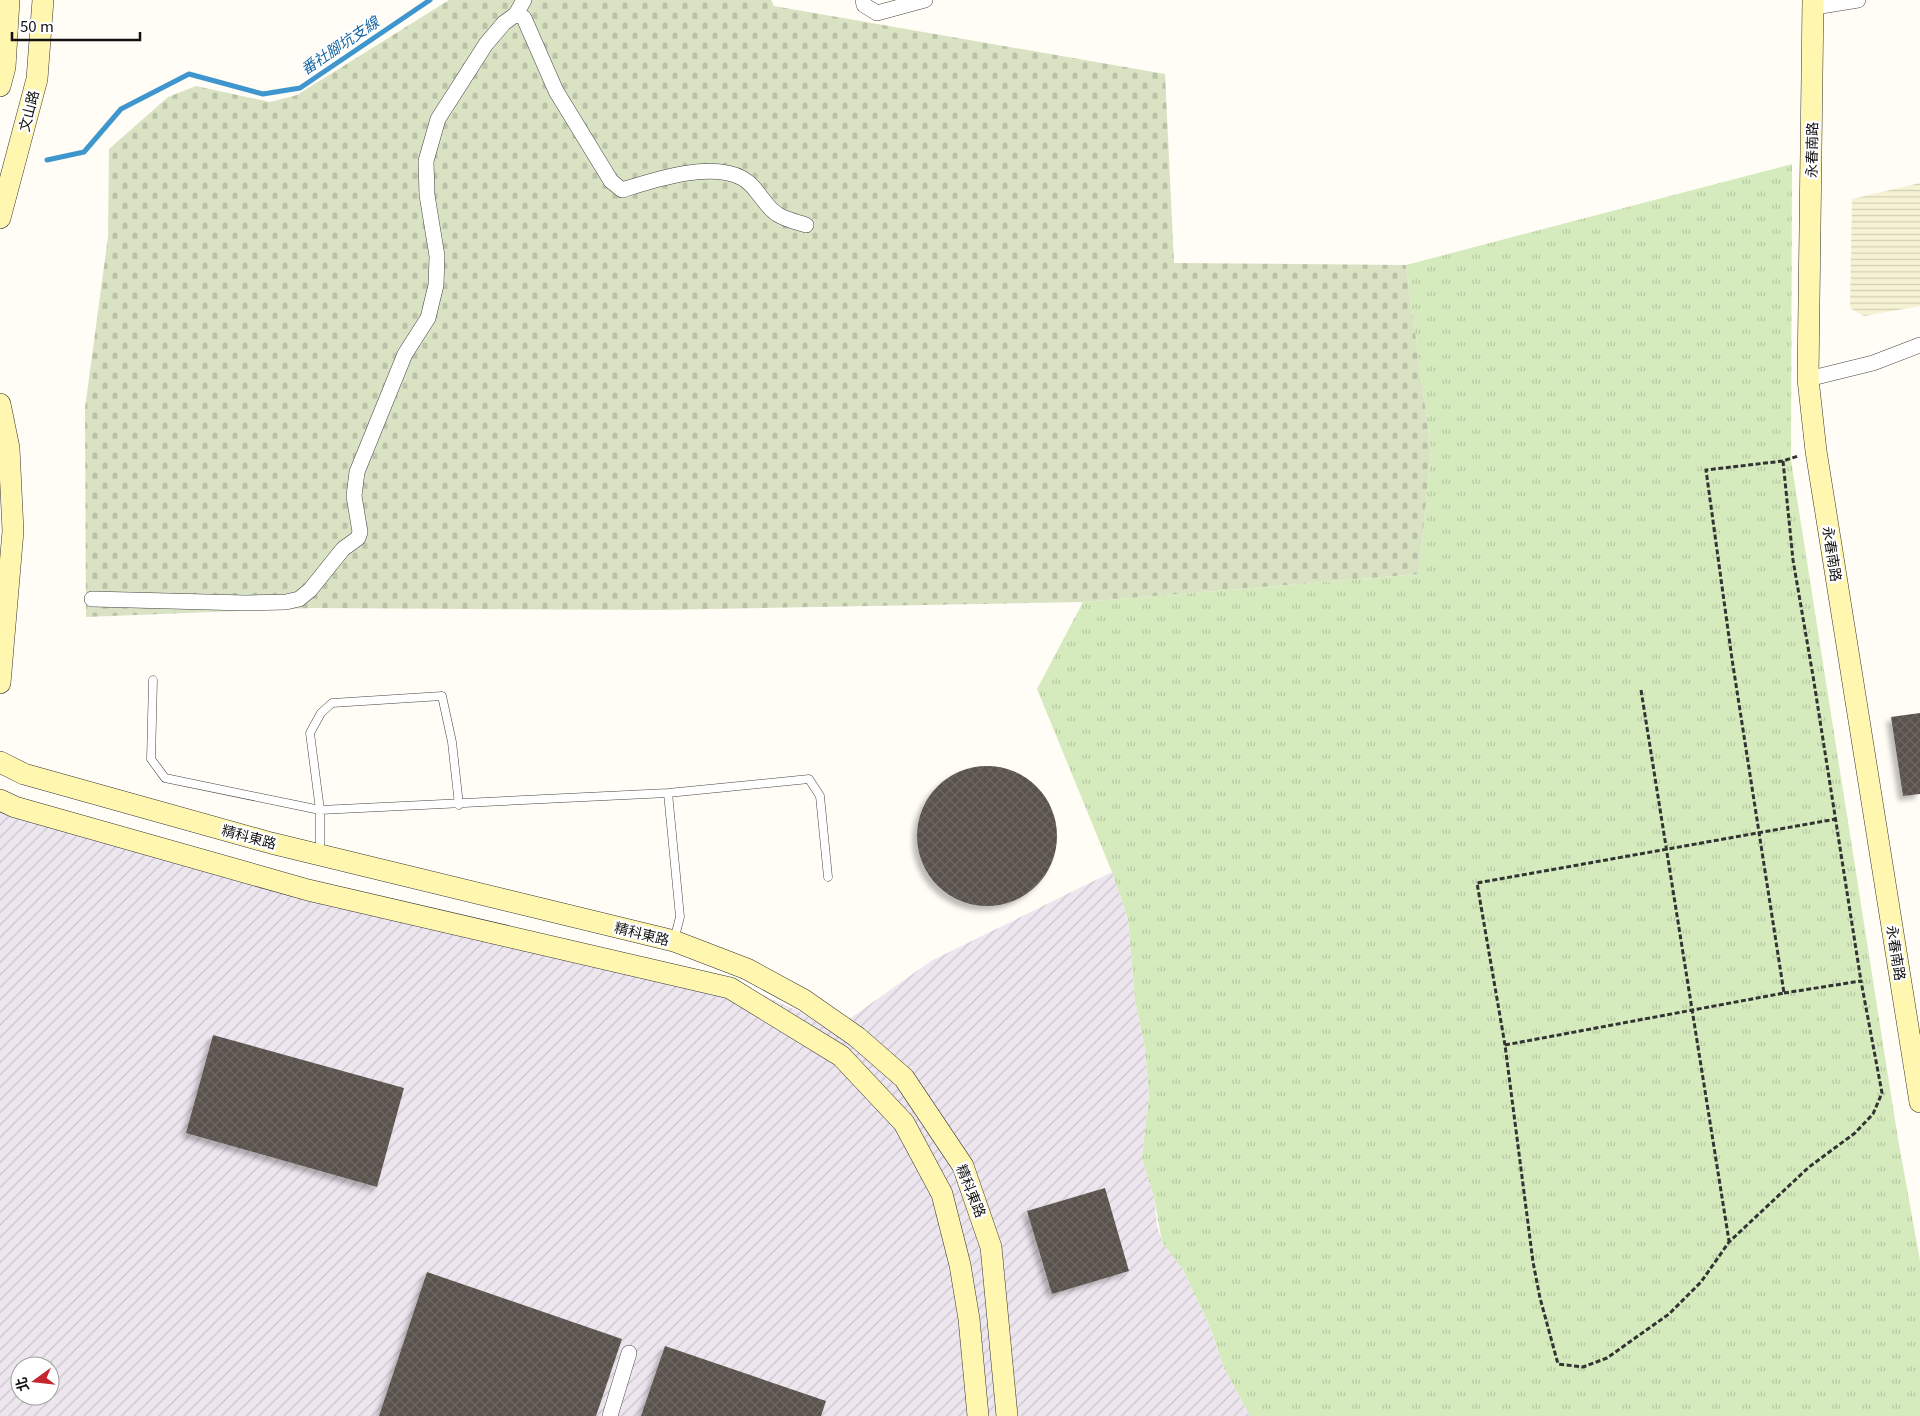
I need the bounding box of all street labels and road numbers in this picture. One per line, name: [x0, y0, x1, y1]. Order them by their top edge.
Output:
street label: 文山路: [13, 88, 43, 134]
street label: 永春南路: [1801, 122, 1821, 178]
street label: 永春南路: [1819, 525, 1847, 583]
street label: 精科東路: [220, 819, 279, 853]
street label: 精科東路: [613, 917, 672, 950]
street label: 永春南路: [1883, 924, 1911, 982]
street label: 精科東路: [952, 1161, 992, 1220]

